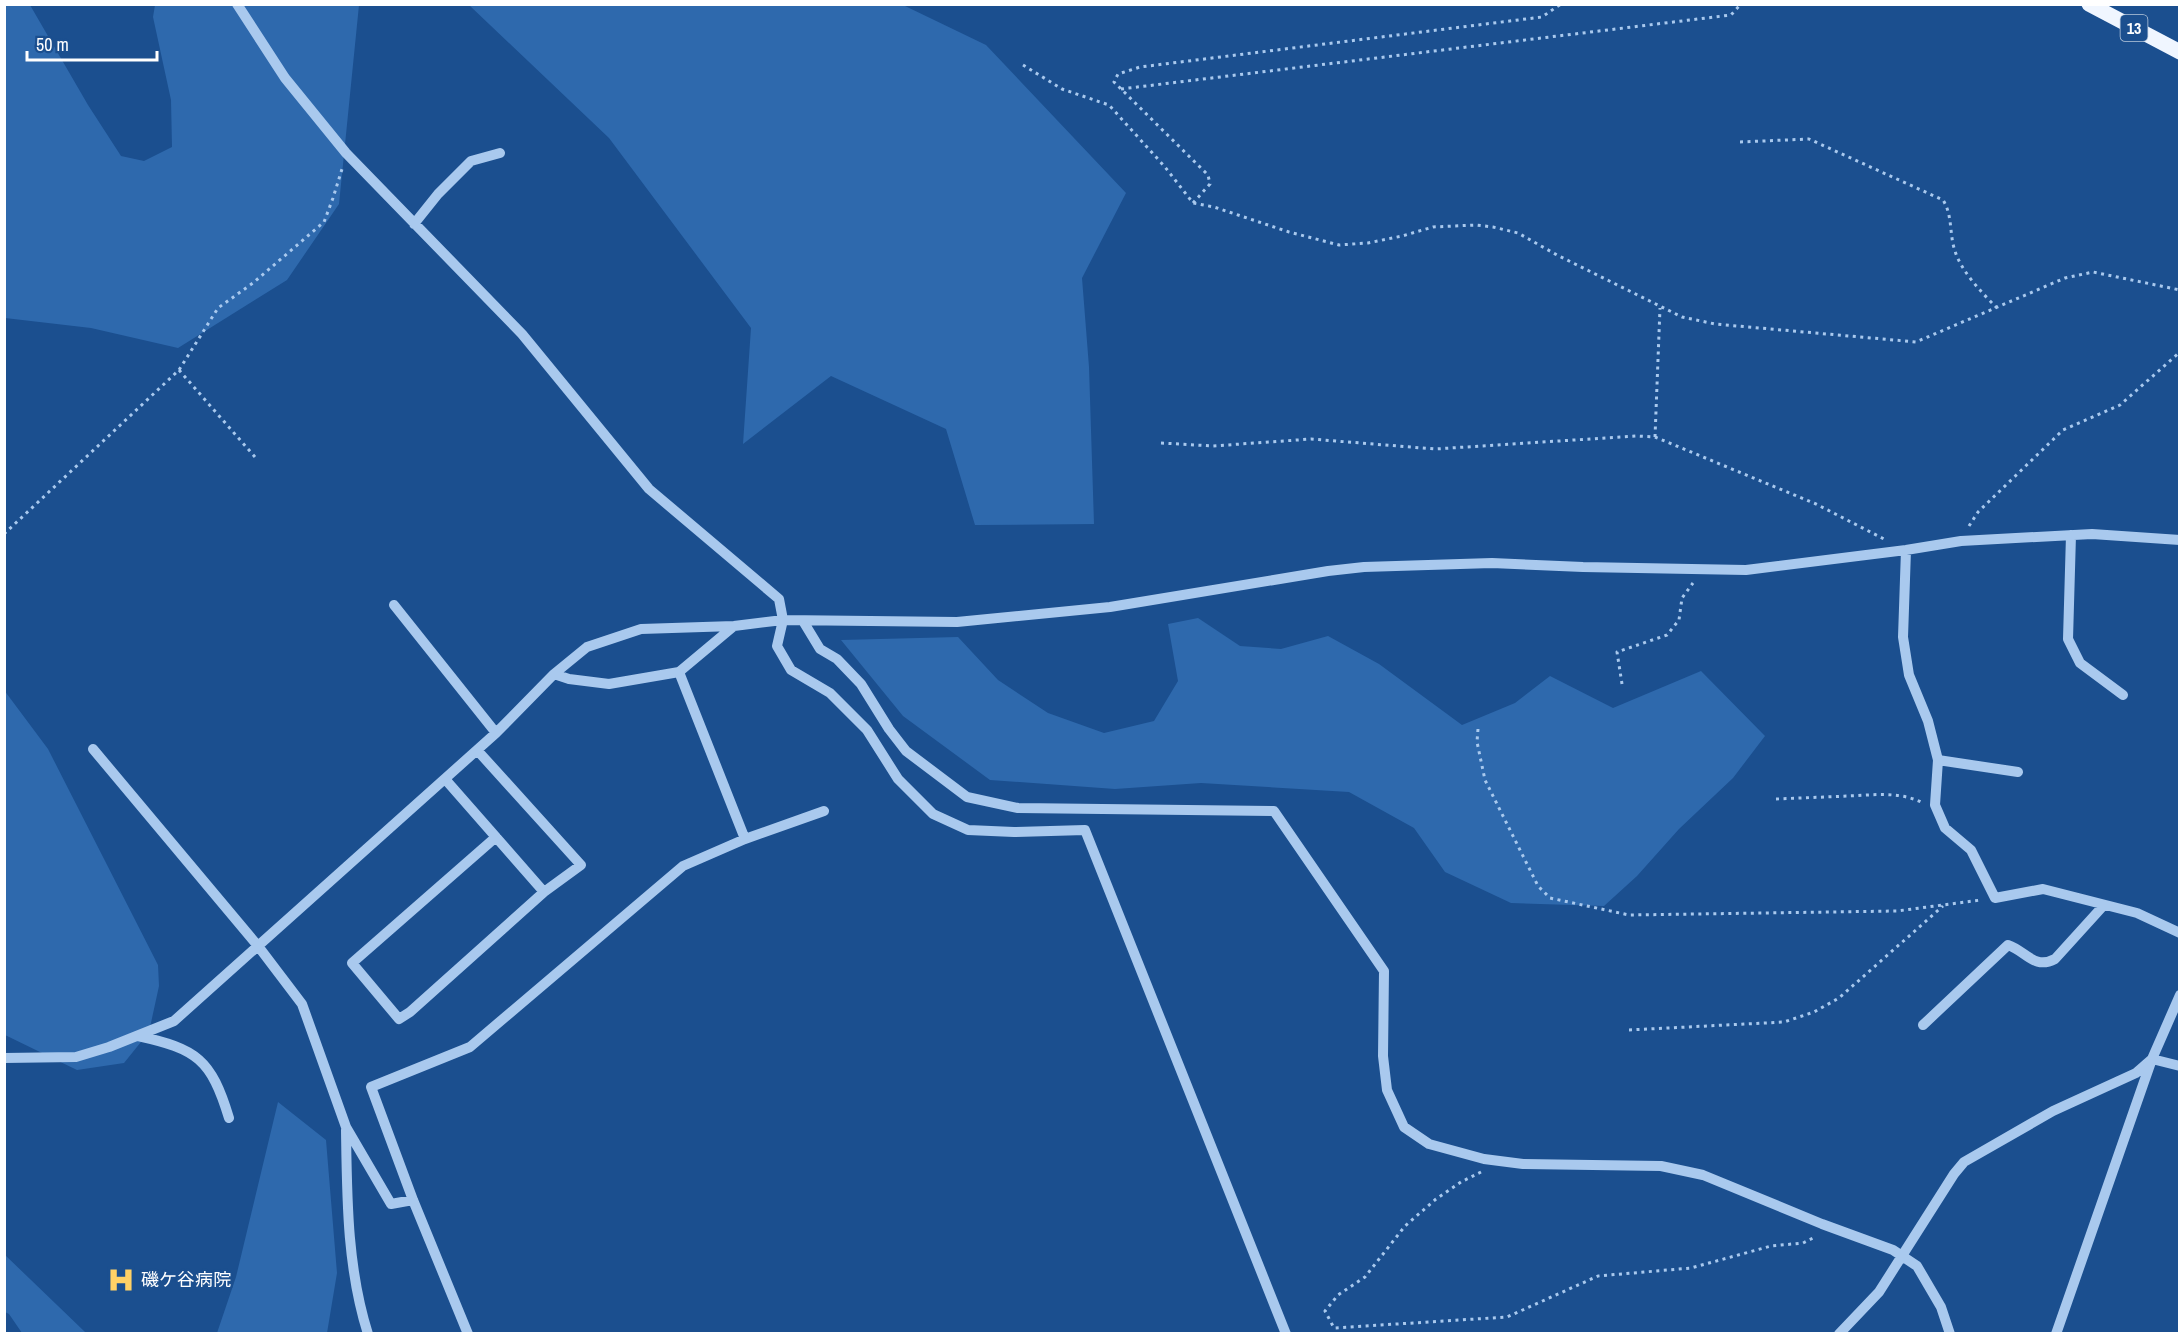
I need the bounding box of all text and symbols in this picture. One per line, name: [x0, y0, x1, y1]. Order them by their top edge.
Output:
road number: 13: [2120, 15, 2148, 41]
scale bar: [27, 24, 158, 62]
text: 50 m: [36, 32, 69, 57]
hospital icon: 磯ケ谷病院: [106, 1265, 136, 1295]
place label: 磯ケ谷病院: [141, 1267, 231, 1292]

